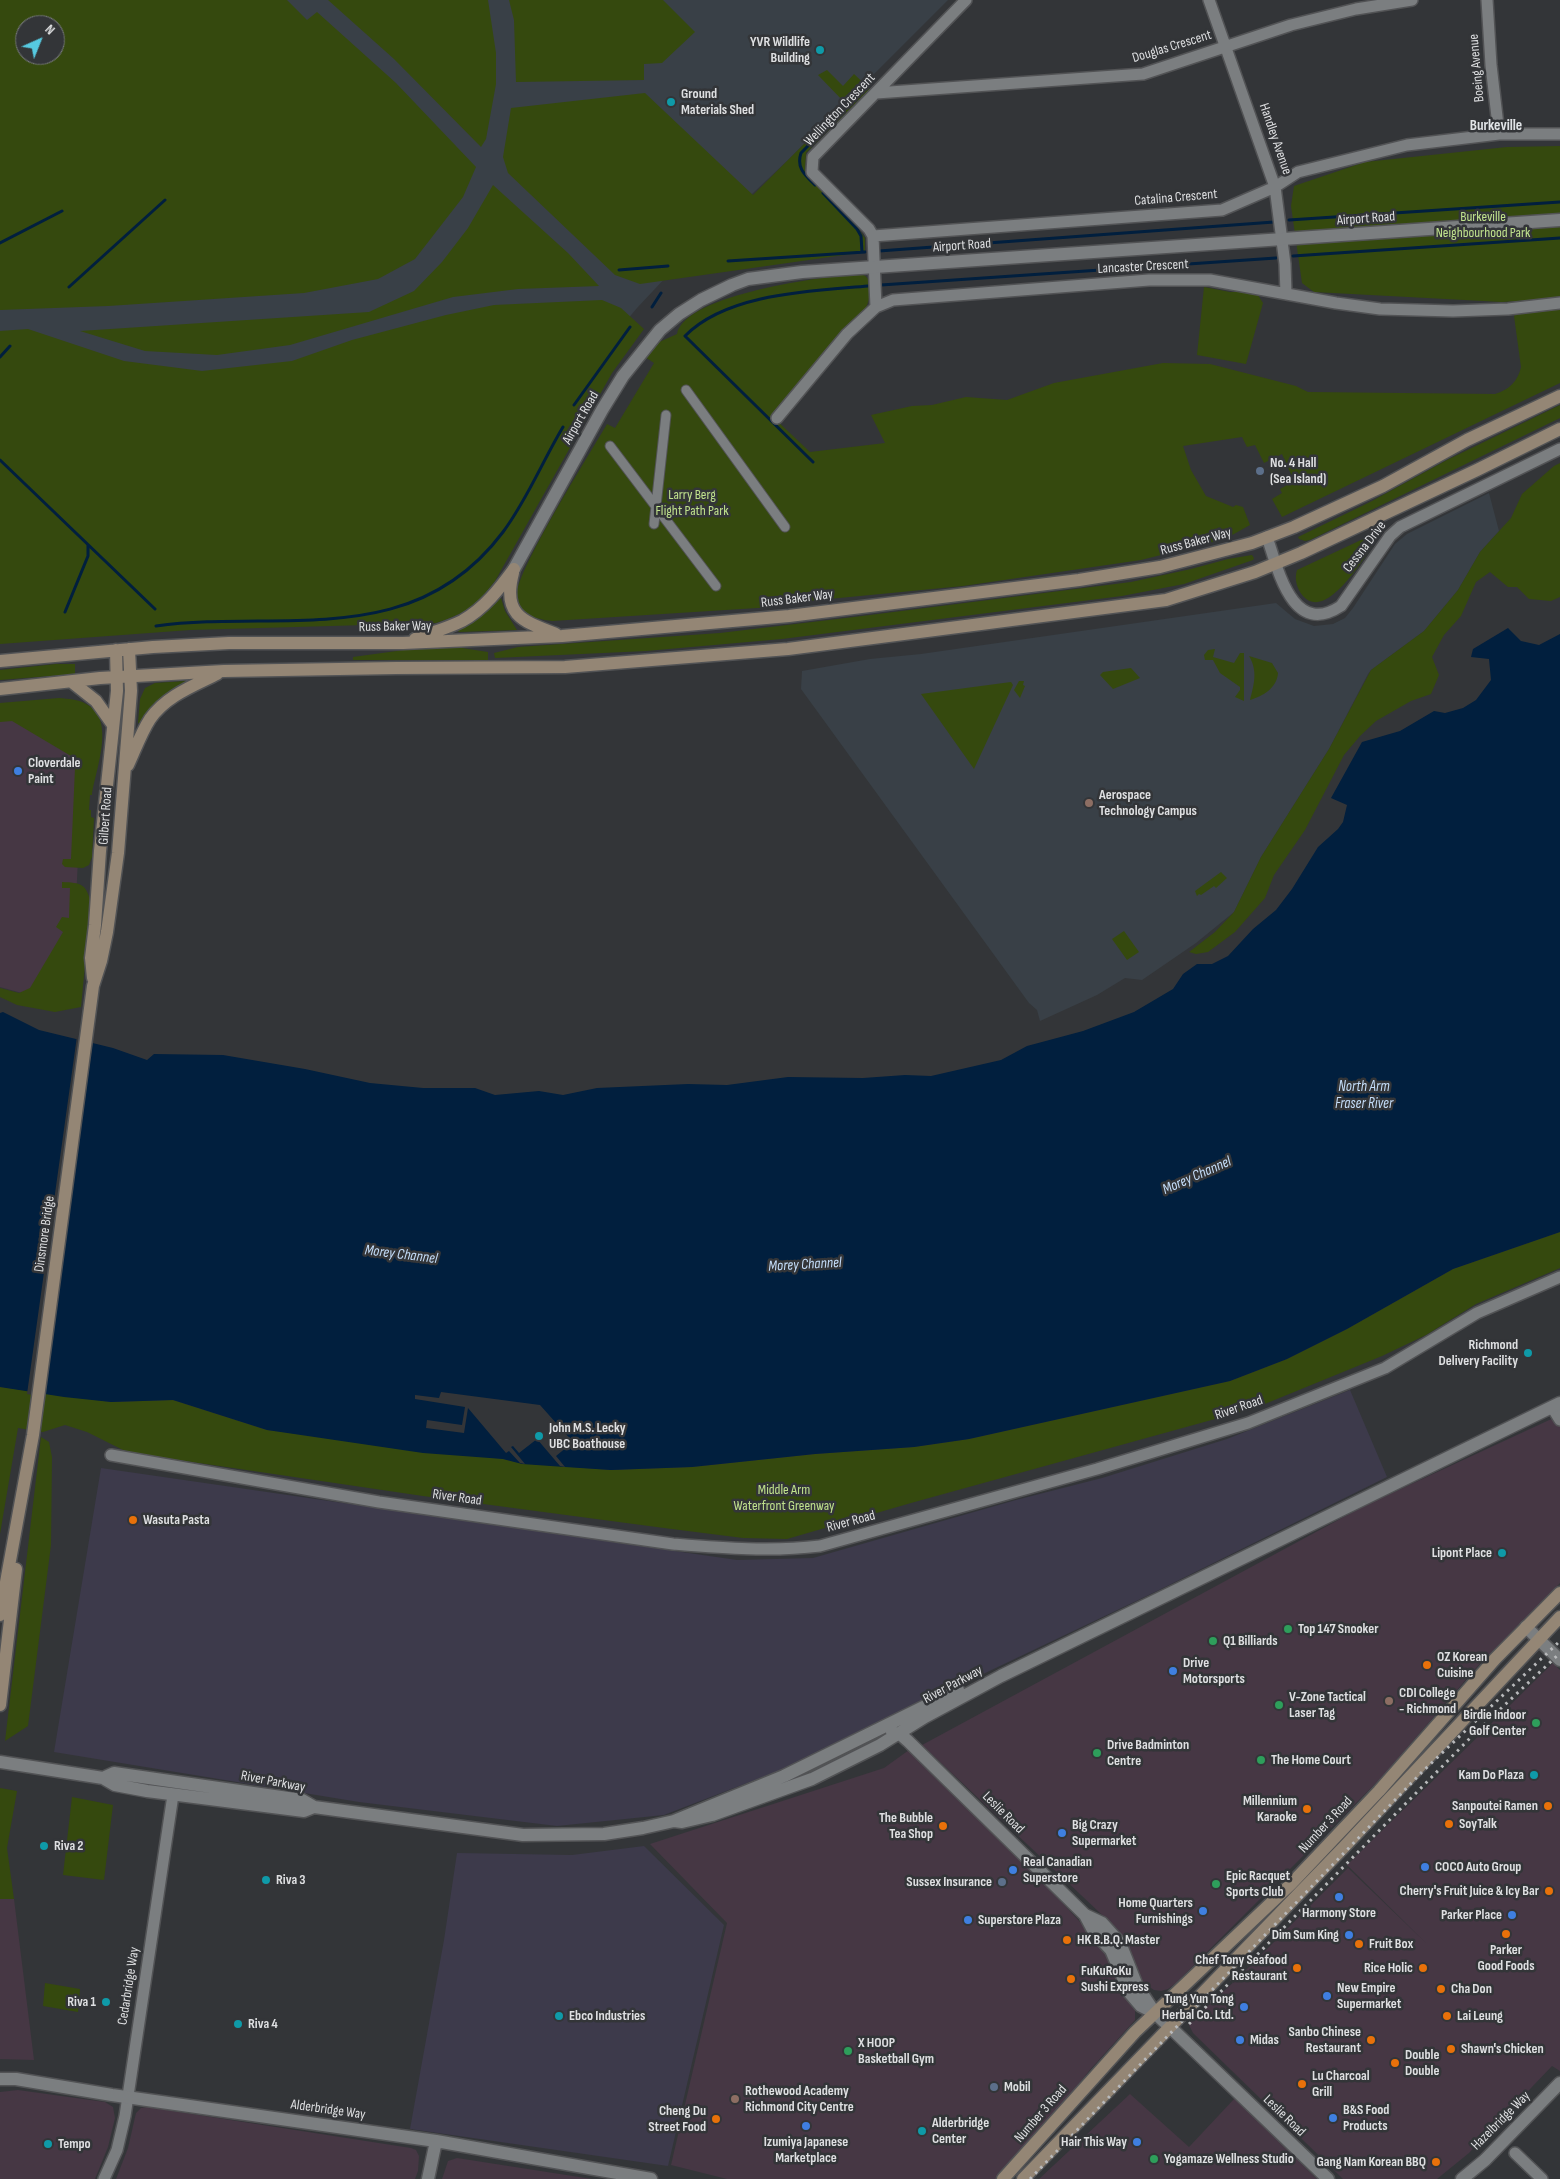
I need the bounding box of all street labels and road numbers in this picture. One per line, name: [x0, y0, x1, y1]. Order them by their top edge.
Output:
street label: Douglas Crescent: [1130, 27, 1214, 67]
street label: Boeing Avenue: [1466, 33, 1488, 103]
street label: Wellington Crescent: [801, 70, 879, 150]
street label: Handley Avenue: [1255, 101, 1295, 177]
street label: Catalina Crescent: [1134, 186, 1218, 210]
street label: Airport Road: [1336, 209, 1396, 229]
street label: Airport Road: [932, 236, 992, 256]
street label: Lancaster Crescent: [1097, 256, 1189, 278]
street label: Airport Road: [559, 389, 603, 447]
street label: Cessna Drive: [1340, 518, 1390, 576]
street label: Russ Baker Way: [1159, 524, 1233, 560]
street label: Russ Baker Way: [760, 586, 834, 612]
street label: Russ Baker Way: [359, 618, 431, 636]
street label: Gilbert Road: [96, 787, 116, 845]
street label: Dinsmore Bridge: [31, 1195, 59, 1273]
street label: River Road: [1213, 1392, 1265, 1424]
street label: River Road: [431, 1486, 483, 1510]
street label: River Road: [825, 1507, 877, 1537]
street label: River Parkway: [920, 1662, 986, 1708]
street label: River Parkway: [239, 1768, 307, 1796]
street label: Leslie Road: [979, 1789, 1027, 1837]
street label: Number 3 Road: [1296, 1793, 1356, 1857]
street label: Cedarbridge Way: [115, 1946, 143, 2026]
street label: Number 3 Road: [1011, 2082, 1071, 2146]
street label: Hazelbridge Way: [1468, 2088, 1534, 2154]
street label: Leslie Road: [1259, 2092, 1309, 2140]
street label: Alderbridge Way: [290, 2096, 366, 2124]

